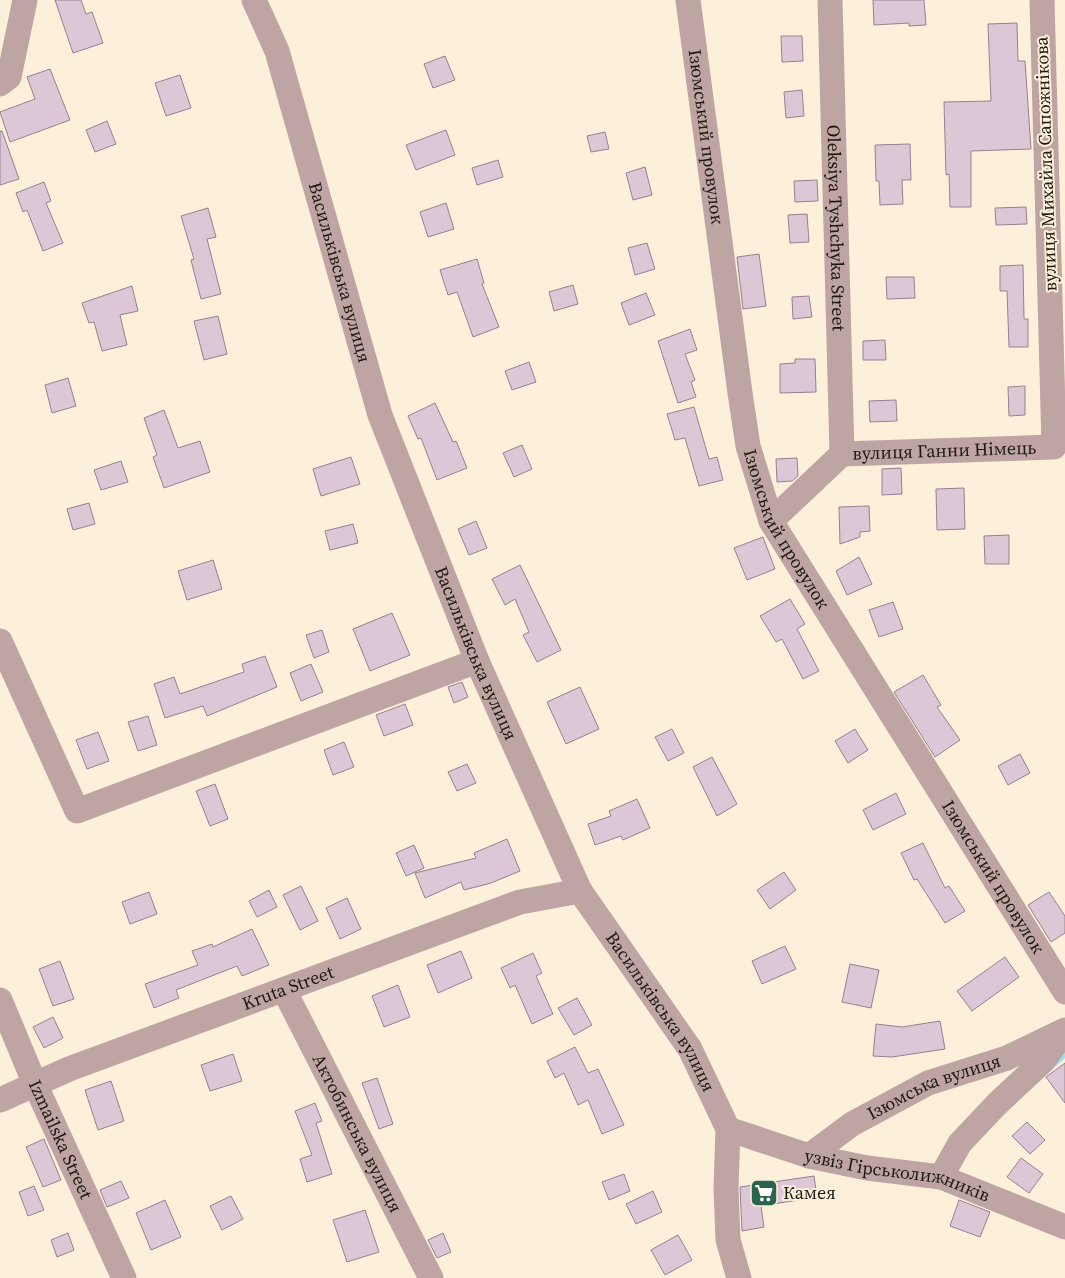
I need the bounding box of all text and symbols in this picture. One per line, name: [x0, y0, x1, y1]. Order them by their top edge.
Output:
street label: вулиця Михайла Сапожнікова: [1029, 35, 1062, 292]
street label: Ізюмський провулок: [683, 48, 731, 226]
street label: Oleksiya Tyshchyka Street: [821, 124, 852, 332]
street label: Васильківська вулиця: [303, 179, 378, 365]
street label: вулиця Ганни Німець: [852, 435, 1037, 466]
street label: Ізюмський провулок: [738, 446, 836, 614]
street label: Васильківська вулиця: [429, 562, 524, 744]
street label: Ізюмський провулок: [936, 795, 1051, 958]
street label: Васильківська вулиця: [600, 926, 721, 1096]
street label: Kruta Street: [238, 959, 337, 1016]
street label: Ізюмська вулиця: [862, 1048, 1004, 1126]
street label: Актобинська вулиця: [307, 1049, 409, 1217]
street label: Izmailska Street: [23, 1076, 99, 1203]
street label: узвіз Гірськолижників: [802, 1142, 994, 1207]
supermarket icon: Камея: [749, 1178, 779, 1208]
place label: Камея: [783, 1180, 836, 1205]

